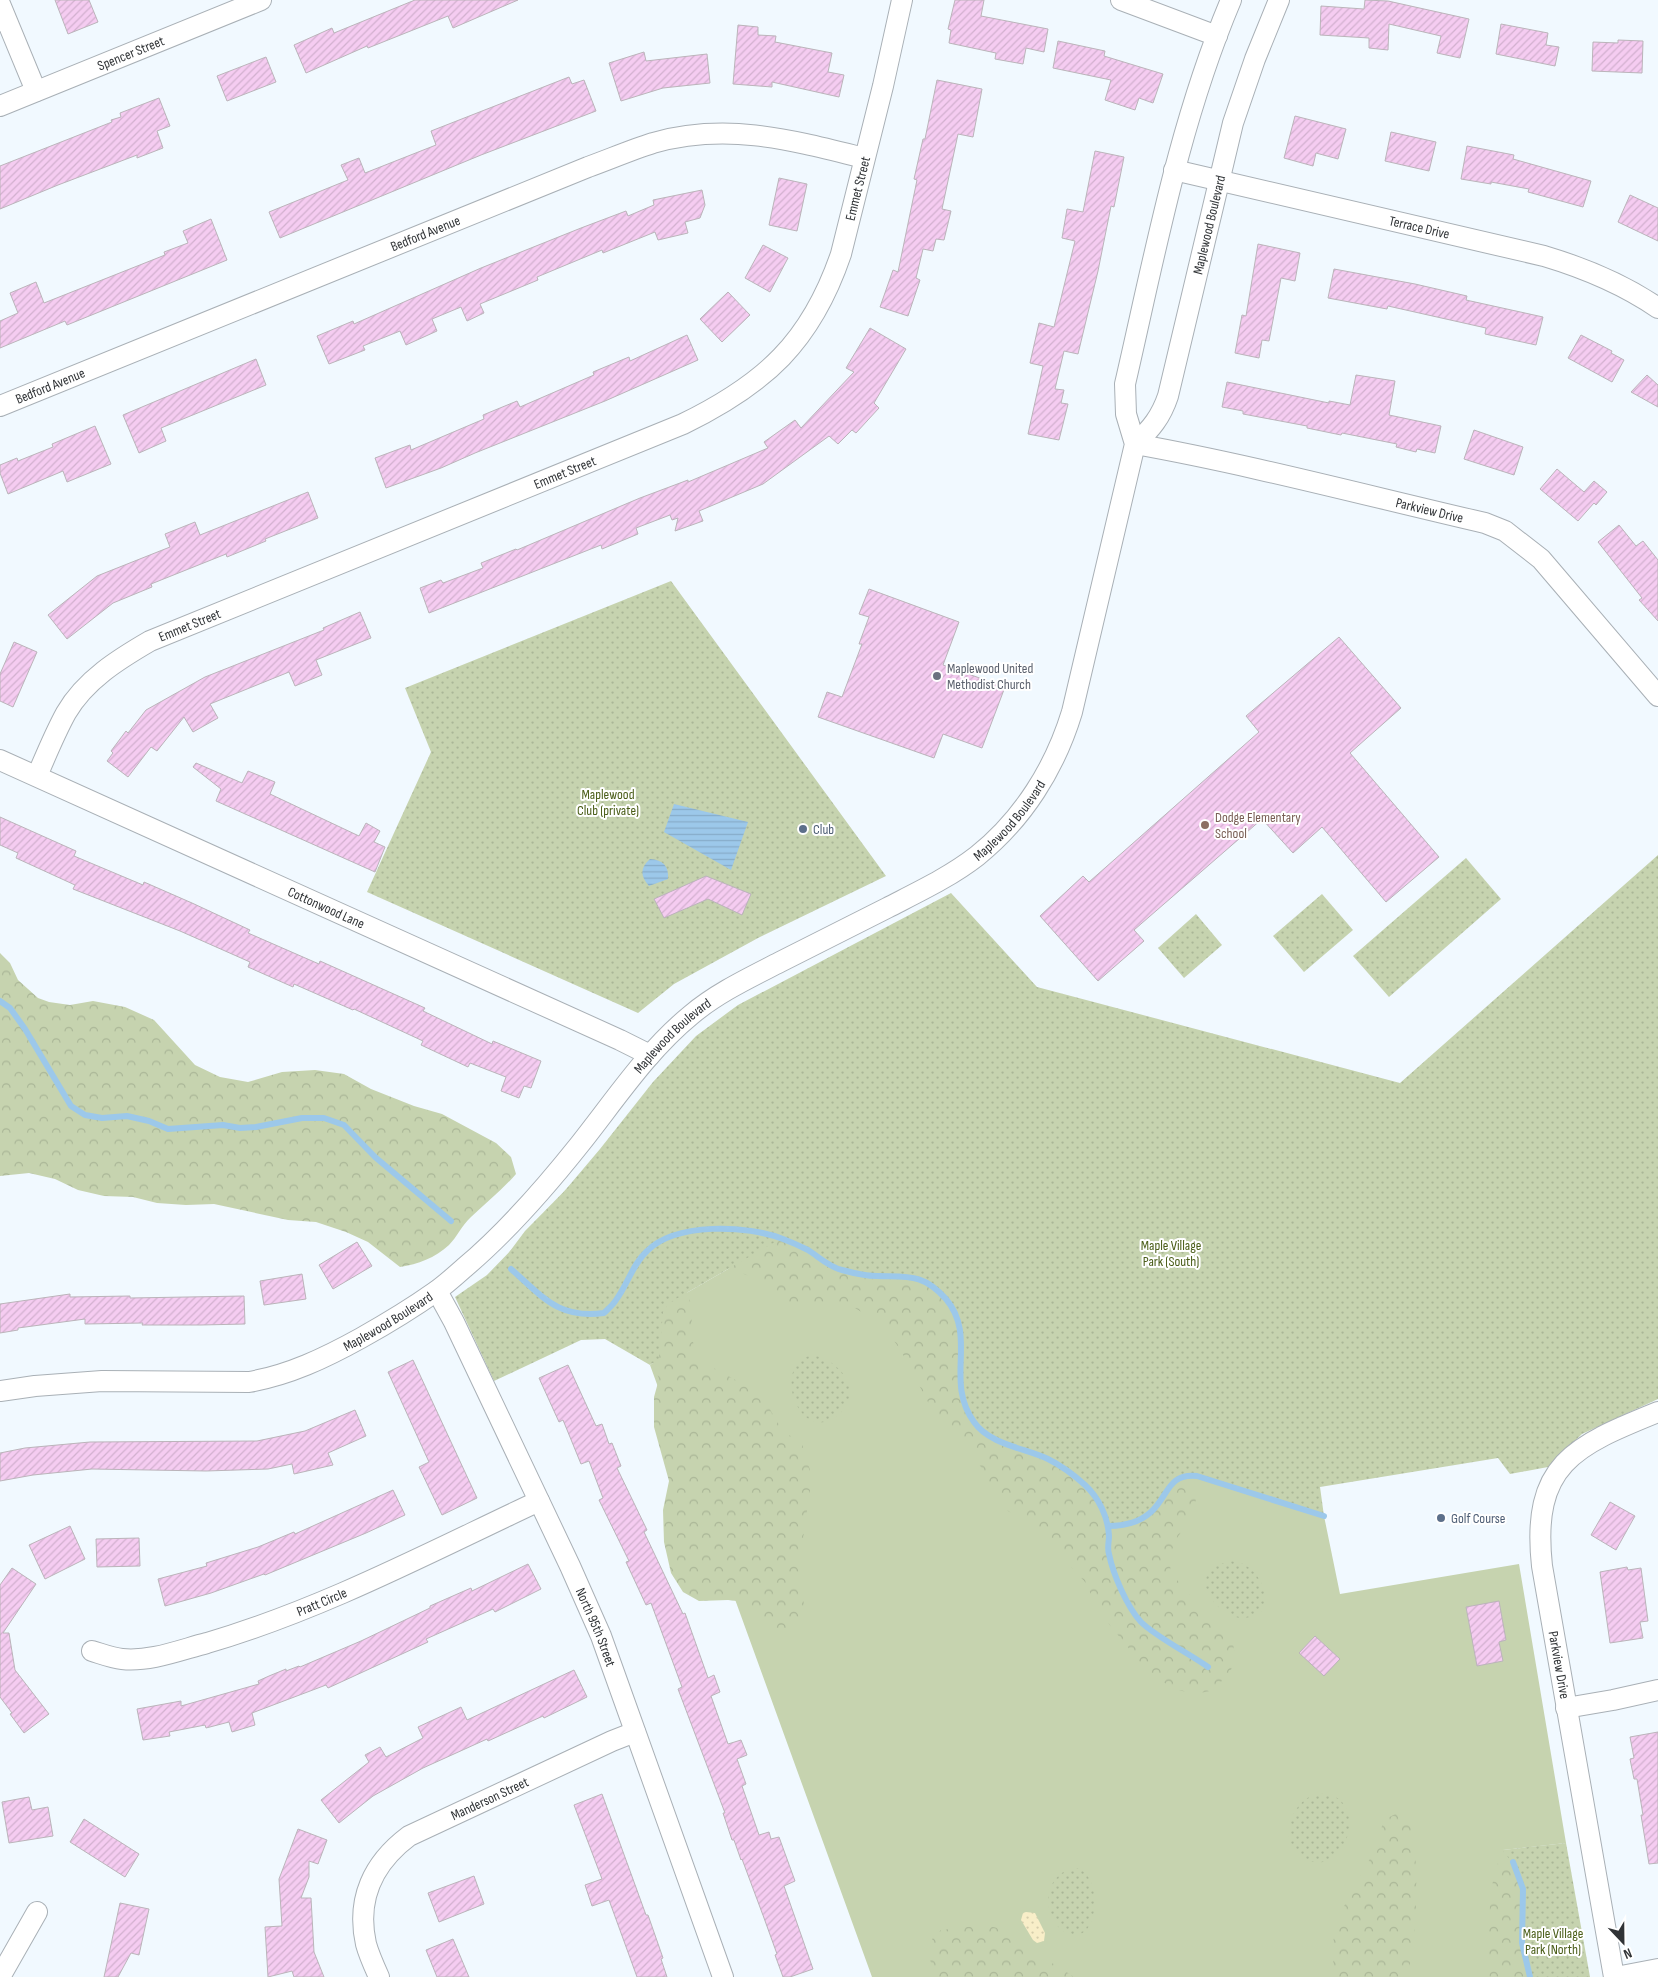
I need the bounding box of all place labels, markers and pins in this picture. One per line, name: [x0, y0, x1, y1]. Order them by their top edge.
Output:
place label: Maplewood United Methodist Church: [947, 660, 1033, 693]
marker: Maplewood United Methodist Church: [931, 670, 943, 682]
place label: Dodge Elementary School: [1215, 809, 1301, 842]
marker: Dodge Elementary School: [1199, 819, 1211, 831]
place label: Club: [813, 821, 834, 838]
marker: Club: [797, 823, 809, 835]
place label: Golf Course: [1451, 1510, 1506, 1527]
marker: Golf Course: [1435, 1512, 1447, 1524]

